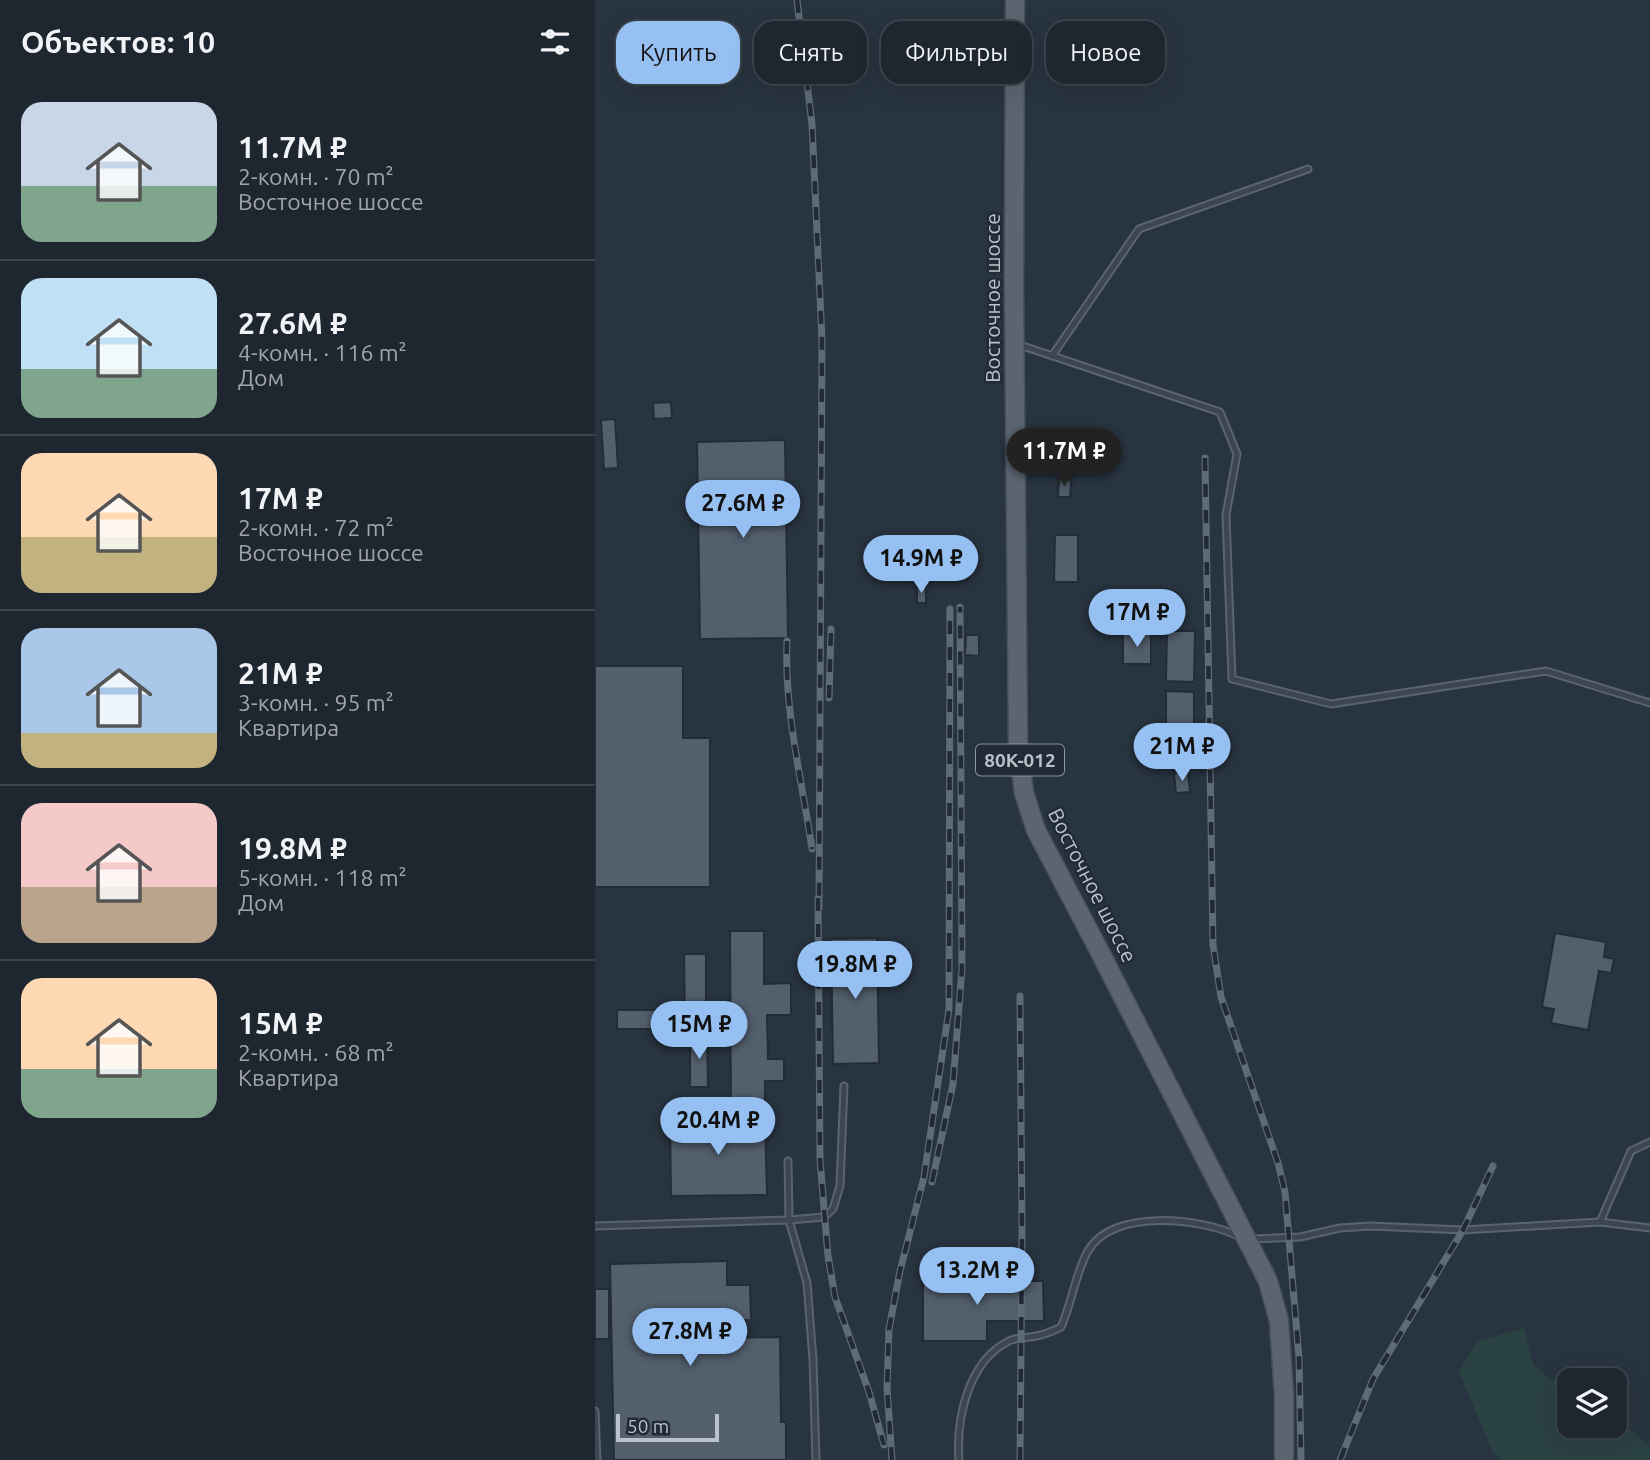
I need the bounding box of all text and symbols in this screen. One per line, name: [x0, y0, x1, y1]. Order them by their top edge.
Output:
chip: Купить: [616, 21, 740, 84]
chip: Снять: [754, 21, 867, 84]
chip: Фильтры: [881, 21, 1032, 84]
chip: Новое: [1046, 21, 1165, 84]
icon: filters: [536, 23, 574, 61]
text: Объектов: 10: [21, 25, 215, 59]
icon: home: [77, 130, 161, 214]
text: 11.7M ₽: [238, 130, 347, 164]
text: 2-комн. · 70 m²: [238, 164, 394, 189]
text: Восточное шоссе: [238, 189, 424, 214]
street label: Восточное шоссе: [980, 213, 1004, 383]
icon: home: [77, 306, 161, 390]
text: 27.6M ₽: [238, 306, 347, 340]
text: 4-комн. · 116 m²: [238, 340, 407, 365]
text: Дом: [238, 365, 284, 390]
pin: 11.7M ₽: [999, 428, 1129, 488]
text: 11.7M ₽: [1022, 438, 1106, 463]
pin: 27.6M ₽: [678, 480, 808, 540]
icon: home: [77, 481, 161, 565]
text: 17M ₽: [238, 481, 323, 515]
text: 27.6M ₽: [701, 490, 785, 515]
text: 2-комн. · 72 m²: [238, 515, 394, 540]
pin: 14.9M ₽: [856, 536, 986, 595]
text: Восточное шоссе: [238, 540, 424, 565]
text: 14.9M ₽: [879, 545, 963, 570]
pin: 17M ₽: [1088, 590, 1186, 649]
text: 17M ₽: [1105, 599, 1169, 624]
icon: home: [77, 656, 161, 740]
text: 21M ₽: [238, 656, 323, 690]
text: 3-комн. · 95 m²: [238, 690, 394, 715]
text: Квартира: [238, 715, 339, 740]
pin: 21M ₽: [1133, 724, 1231, 783]
text: 21M ₽: [1150, 733, 1214, 758]
road number: 80К-012: [976, 744, 1064, 776]
street label: Восточное шоссе: [1044, 804, 1142, 966]
icon: home: [77, 831, 161, 915]
text: 19.8M ₽: [238, 831, 347, 865]
text: 5-комн. · 118 m²: [238, 865, 407, 890]
text: Дом: [238, 890, 284, 915]
pin: 19.8M ₽: [790, 942, 920, 1001]
text: 19.8M ₽: [813, 951, 897, 976]
pin: 15M ₽: [650, 1002, 748, 1061]
icon: home: [77, 1006, 161, 1090]
text: 15M ₽: [238, 1006, 323, 1040]
text: 15M ₽: [667, 1011, 731, 1036]
text: 2-комн. · 68 m²: [238, 1040, 394, 1065]
text: Квартира: [238, 1065, 339, 1090]
pin: 20.4M ₽: [653, 1098, 783, 1157]
text: 20.4M ₽: [676, 1107, 760, 1132]
pin: 13.2M ₽: [912, 1248, 1042, 1307]
text: 13.2M ₽: [935, 1257, 1019, 1282]
pin: 27.8M ₽: [625, 1308, 755, 1368]
text: 27.8M ₽: [648, 1318, 732, 1343]
map controls: [1557, 1368, 1627, 1438]
button: layers: [1557, 1368, 1627, 1438]
scale bar: [616, 1411, 719, 1443]
text: 50 m: [627, 1415, 669, 1437]

